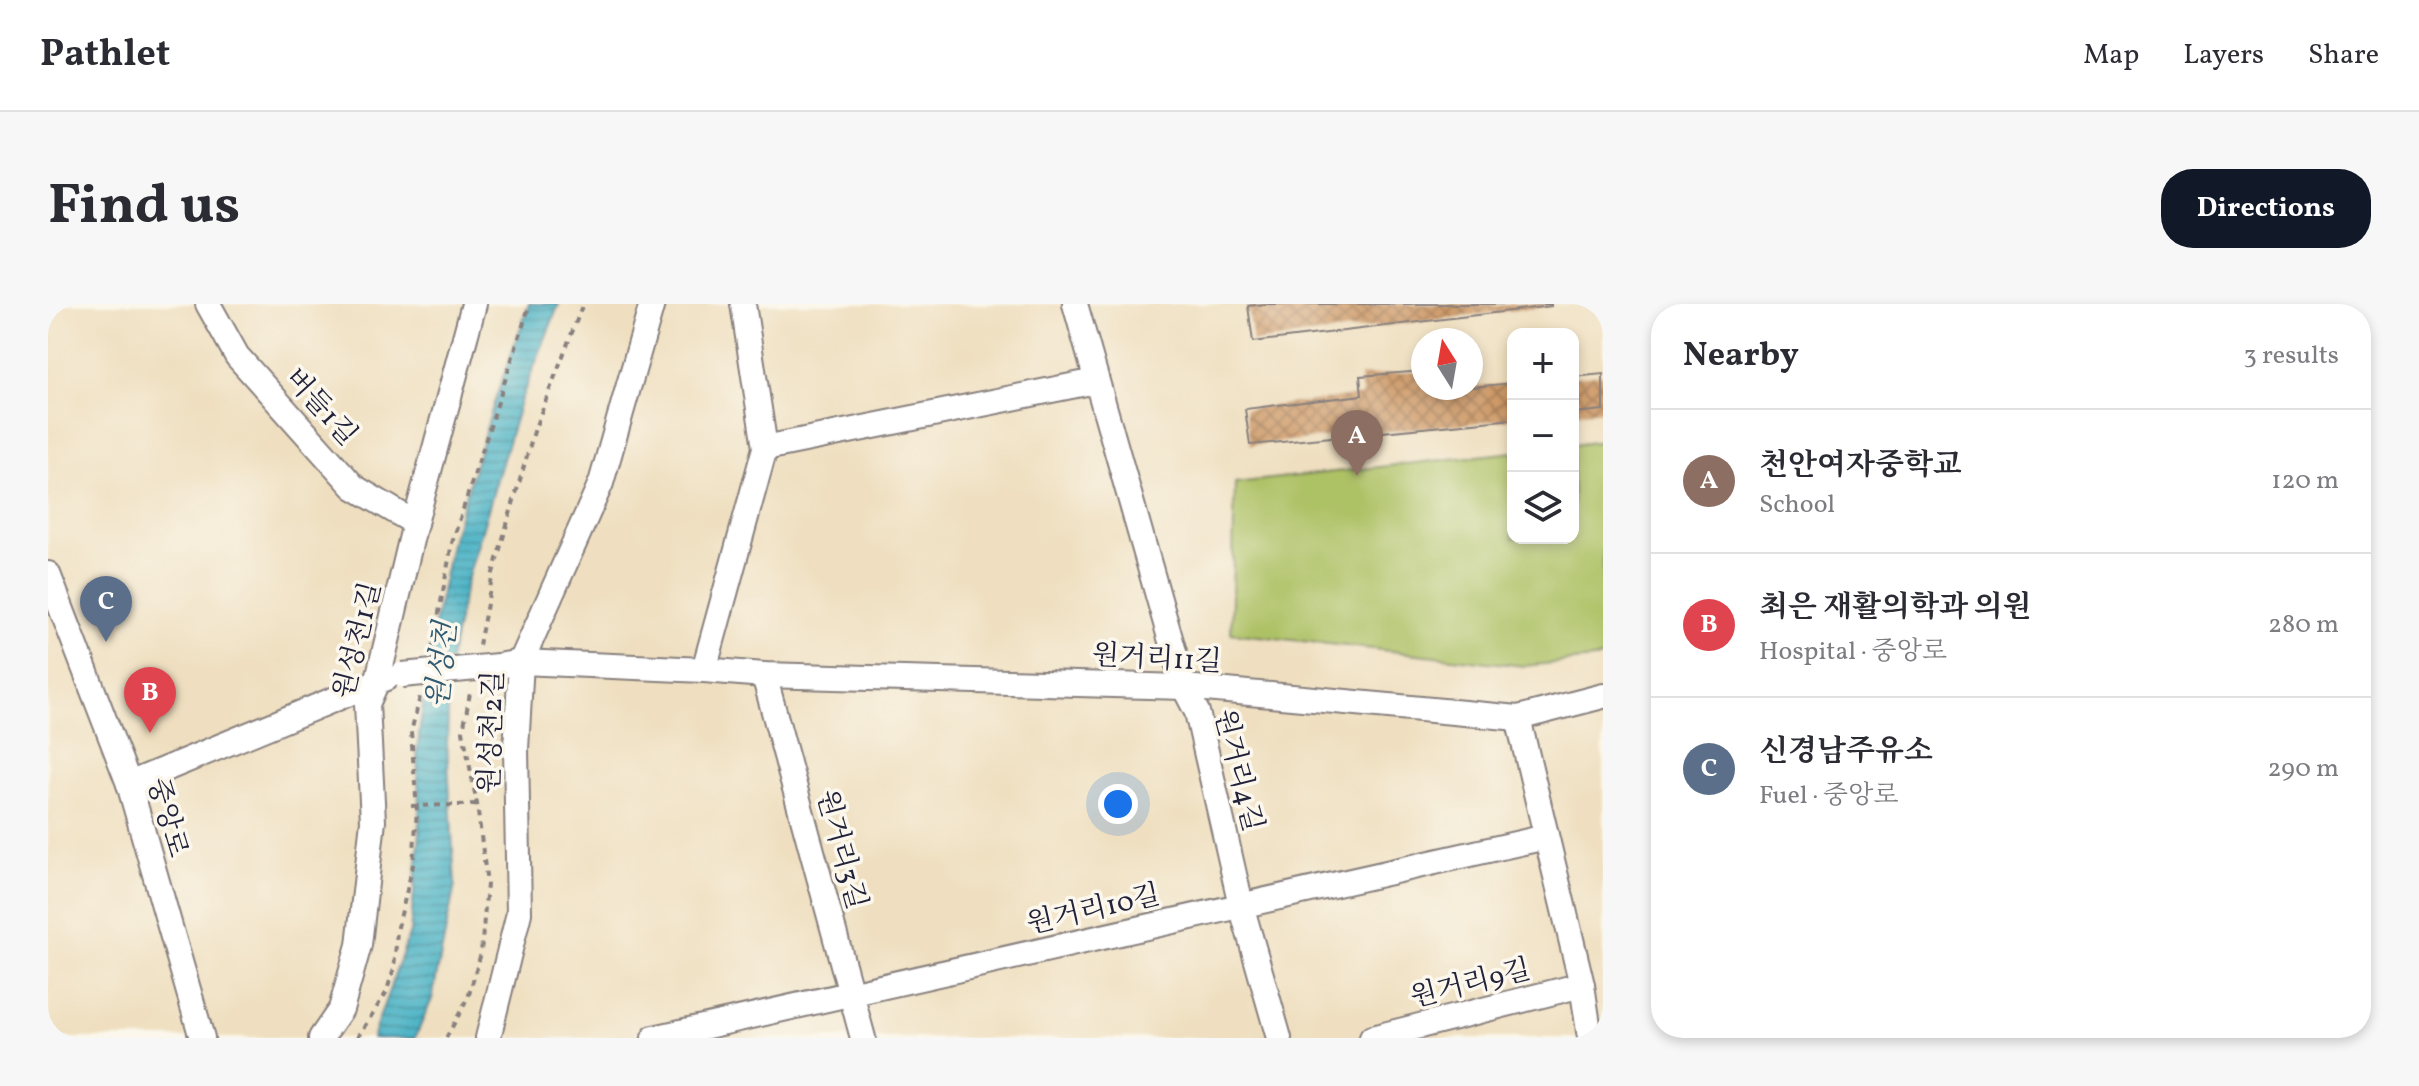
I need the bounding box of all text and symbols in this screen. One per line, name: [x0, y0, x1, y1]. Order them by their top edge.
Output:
text: Pathlet: [40, 29, 170, 82]
text: Map: [2083, 36, 2139, 75]
text: Layers: [2183, 36, 2264, 75]
text: Share: [2308, 36, 2379, 75]
text: Find us: [48, 169, 240, 247]
button: Directions: [2161, 169, 2371, 248]
north arrow: [1411, 328, 1483, 400]
map controls: [1507, 328, 1579, 544]
button: +: [1507, 328, 1579, 400]
text: Nearby: [1683, 333, 1799, 380]
text: 3 results: [2243, 338, 2339, 374]
street label: 버들1길: [275, 360, 365, 455]
button: −: [1507, 400, 1579, 472]
pin: A: [1331, 410, 1383, 476]
text: 천안여자중학교: [1759, 445, 1962, 487]
text: A: [1700, 463, 1718, 499]
text: 120 m: [2271, 463, 2339, 499]
button: layers: [1507, 472, 1579, 544]
text: School: [1759, 487, 1835, 523]
pin: C: [80, 576, 132, 642]
street label: 원성천1길: [325, 578, 392, 703]
text: 최은 재활의학과 의원: [1759, 587, 2032, 629]
text: B: [1700, 607, 1718, 643]
text: 280 m: [2268, 607, 2339, 643]
water label: 원성천: [418, 618, 469, 711]
text: Hospital · 중앙로: [1759, 634, 1947, 670]
street label: 원거리11길: [1091, 637, 1223, 682]
pin: B: [124, 667, 176, 733]
street label: 원성천2길: [471, 670, 514, 794]
street label: 원거리4길: [1204, 705, 1272, 836]
text: 신경남주유소: [1759, 731, 1933, 773]
text: C: [1701, 751, 1717, 787]
text: 290 m: [2267, 751, 2339, 787]
street label: 중앙로: [137, 773, 197, 862]
text: Fuel · 중앙로: [1759, 778, 1898, 814]
your location: [1098, 784, 1138, 824]
street label: 원거리3길: [806, 785, 875, 914]
street label: 원거리10길: [1023, 876, 1164, 945]
street label: 원거리9길: [1406, 951, 1535, 1018]

